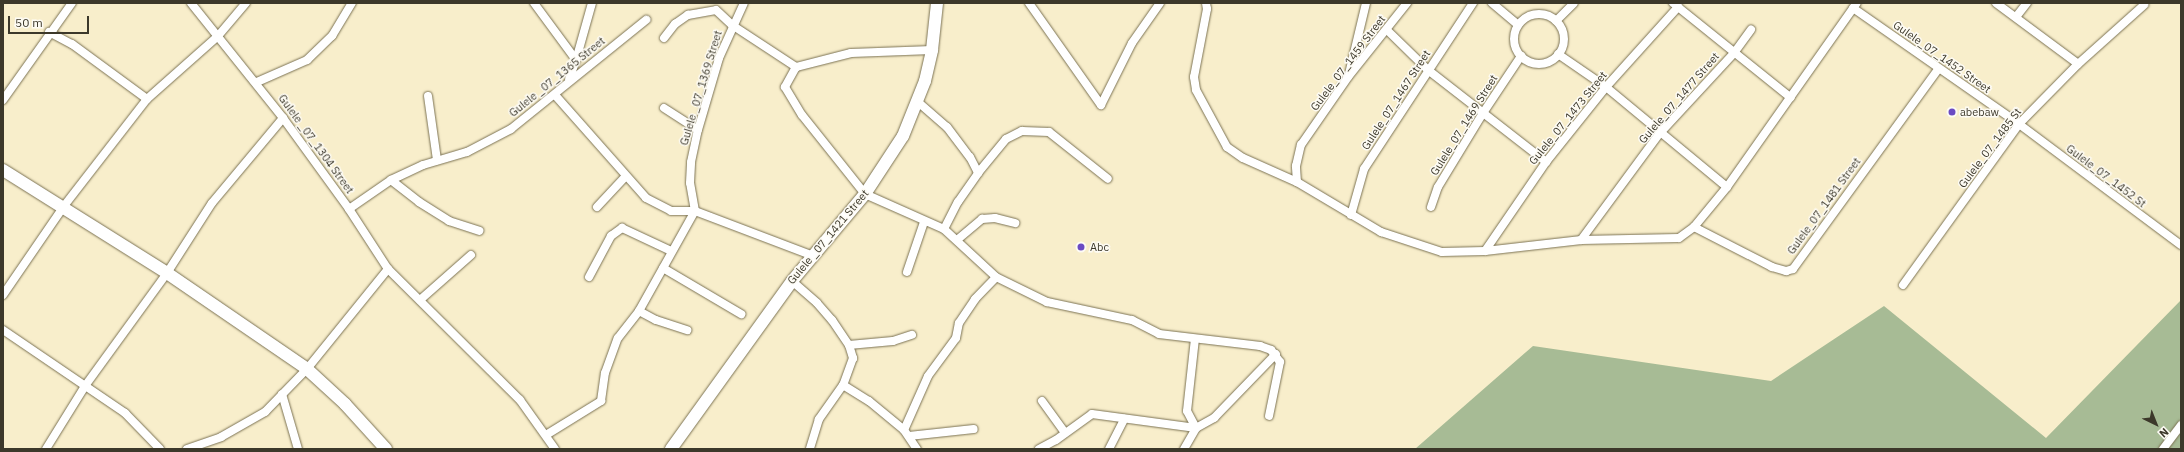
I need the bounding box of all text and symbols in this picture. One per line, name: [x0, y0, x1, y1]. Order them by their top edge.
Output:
scale bar: [10, 8, 91, 34]
street label: Gulele_07_1459 Street: [1308, 13, 1388, 113]
text: 50 m: [15, 15, 43, 30]
street label: Gulele_07_1452 Street: [1891, 18, 1993, 96]
street label: Gulele _07_1369 Street: [677, 29, 725, 147]
street label: Gulele _07_1365 Street: [506, 34, 608, 120]
street label: Gulele_07_1467 Street: [1359, 48, 1433, 152]
street label: Gulele_07_1477 Street: [1636, 50, 1722, 146]
street label: Gulele_07_1473 Street: [1526, 69, 1610, 167]
street label: Gulele_07_1469 Street: [1428, 72, 1500, 178]
street label: Gulele _07_1304 Street: [276, 92, 356, 196]
place label: abebaw: [1960, 105, 1999, 119]
street label: Gulele_07_1485 St: [1956, 106, 2024, 190]
marker: abebaw: [1947, 107, 1957, 117]
street label: Gulele_07_1452 St: [2064, 142, 2148, 210]
street label: Gulele_07_1481 Street: [1785, 155, 1863, 257]
street label: Gulele _07_1421 Street: [785, 187, 871, 287]
place label: Abc: [1090, 240, 1109, 254]
marker: Abc: [1075, 241, 1087, 253]
north arrow: [2136, 404, 2176, 444]
text: N: [2156, 425, 2172, 441]

